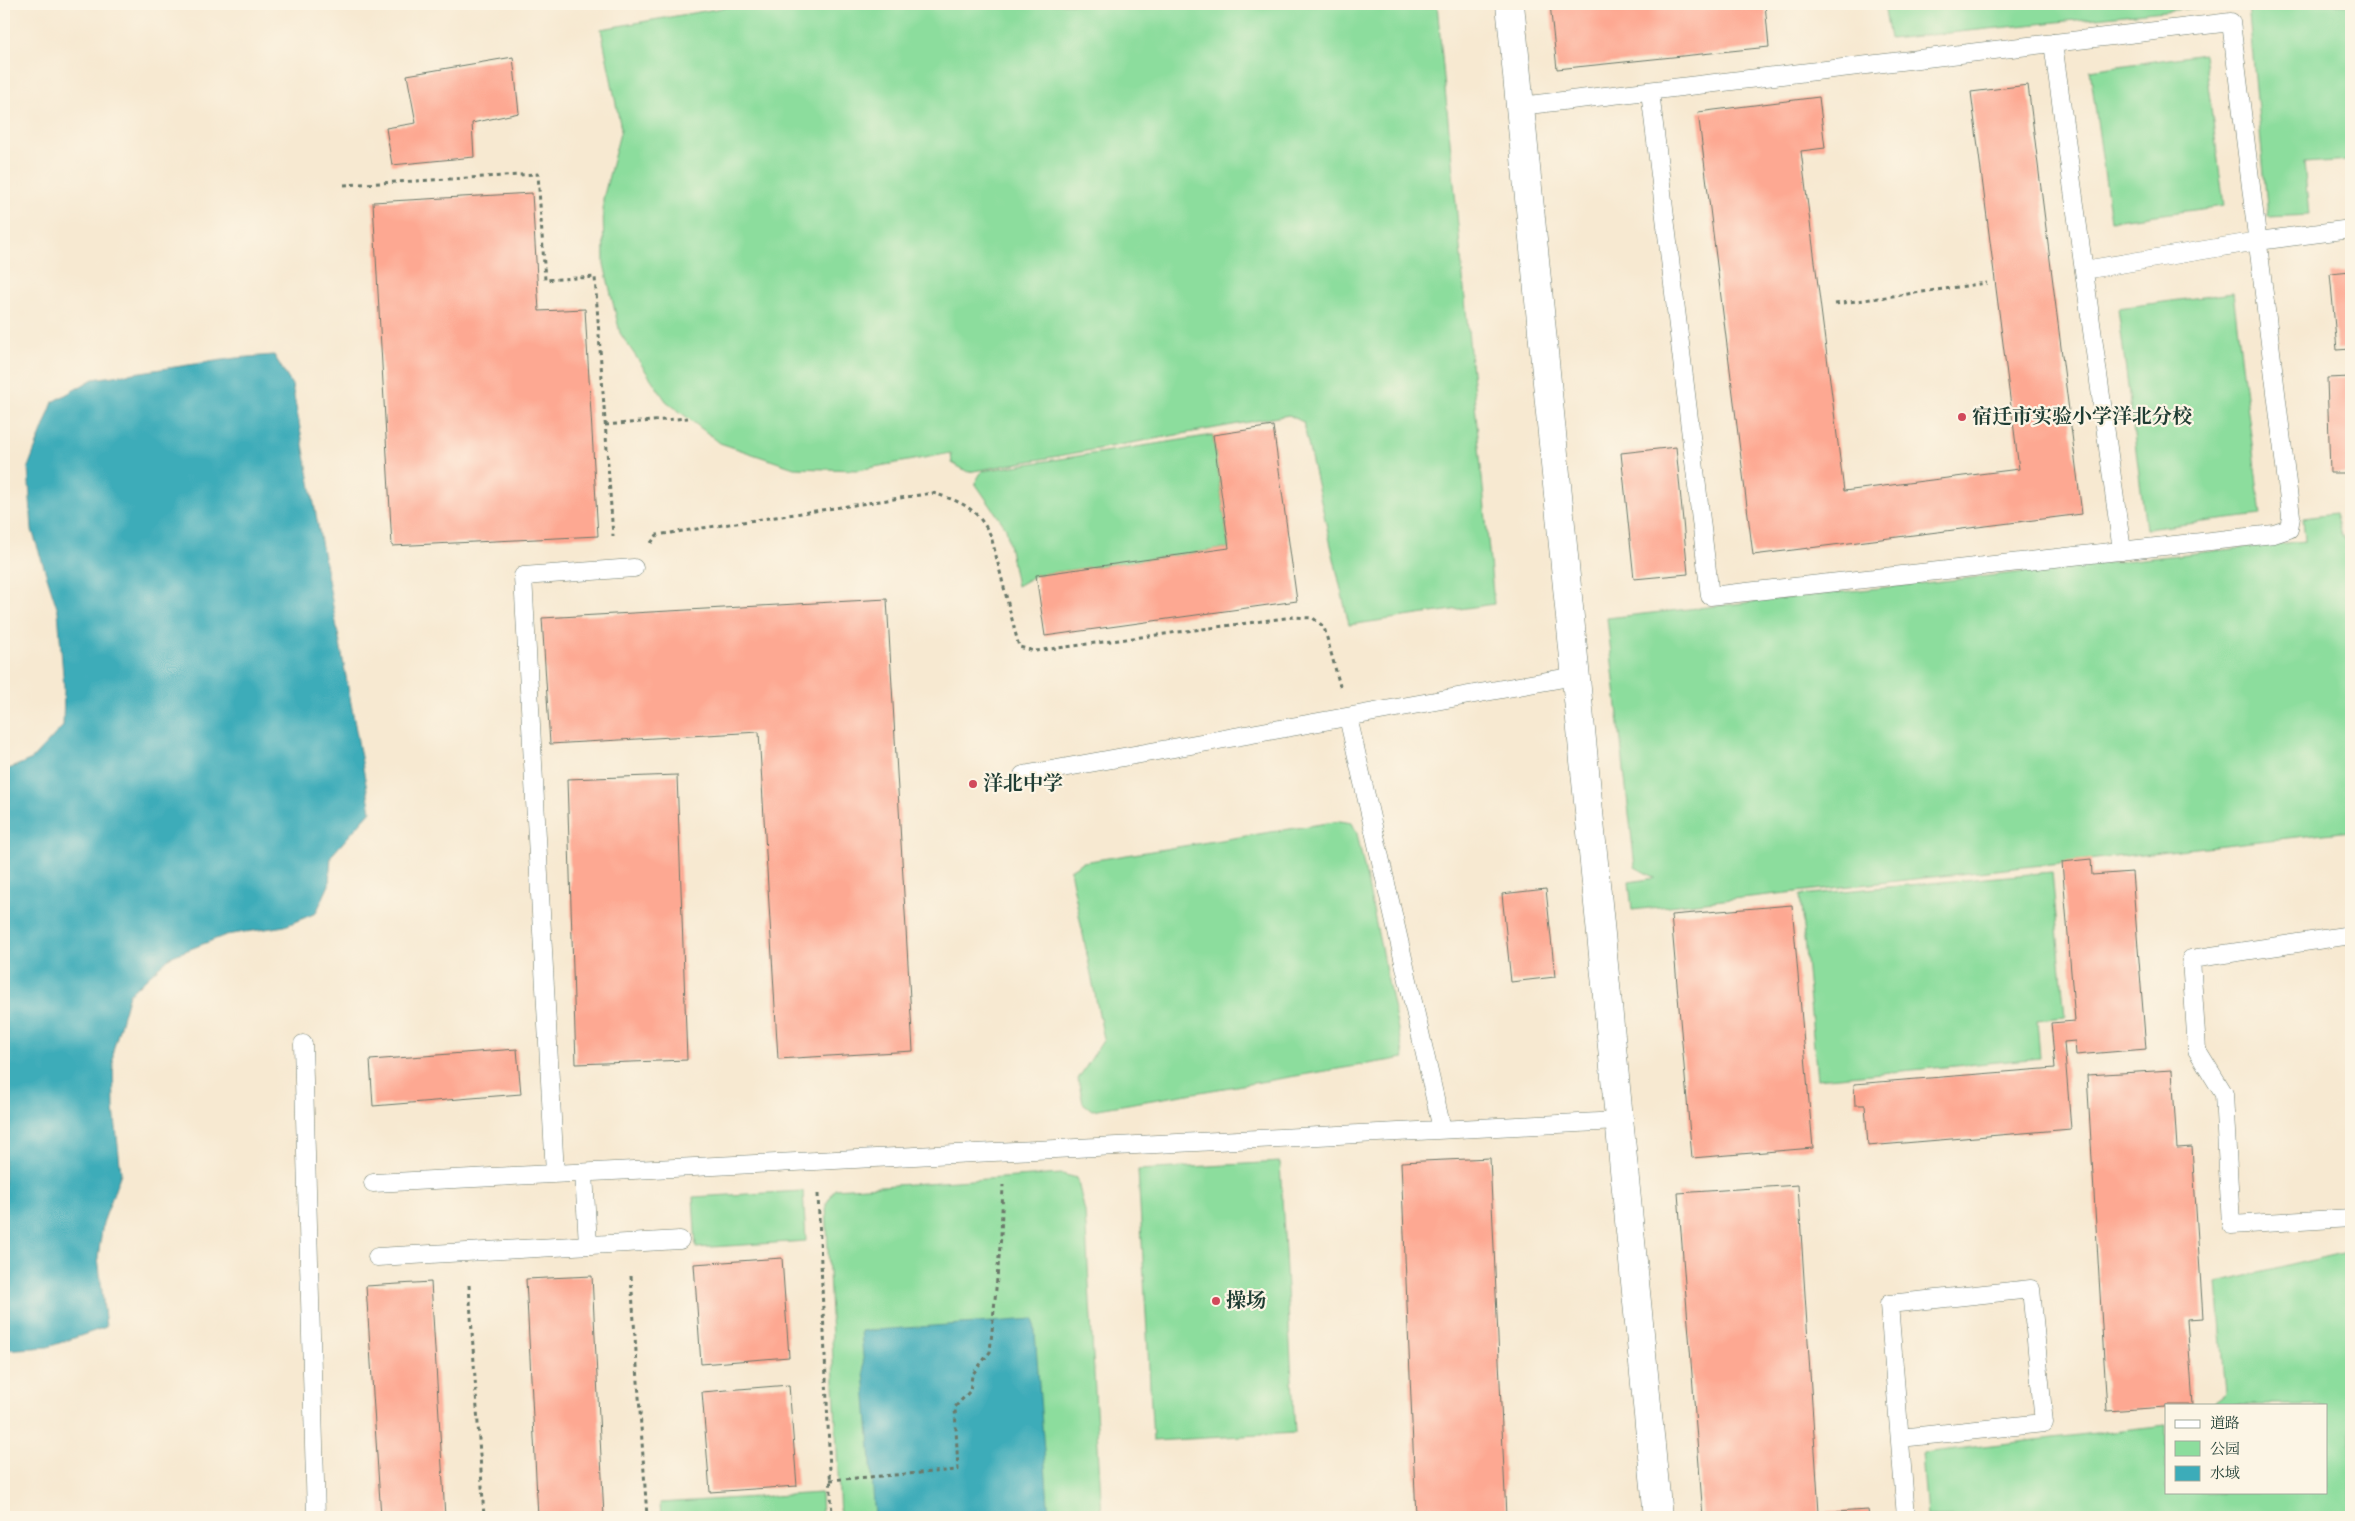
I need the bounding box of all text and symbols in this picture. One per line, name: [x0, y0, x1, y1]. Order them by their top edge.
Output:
place label: 宿迁市实验小学洋北分校: [1972, 405, 2192, 430]
marker: 宿迁市实验小学洋北分校: [1956, 411, 1968, 423]
place label: 洋北中学: [983, 772, 1063, 797]
marker: 洋北中学: [967, 778, 979, 790]
place label: 操场: [1226, 1289, 1266, 1314]
marker: 操场: [1210, 1295, 1222, 1307]
legend: [2165, 1404, 2328, 1494]
text: 道路: [2210, 1414, 2240, 1433]
text: 公园: [2210, 1440, 2240, 1459]
text: 水域: [2210, 1464, 2240, 1483]

